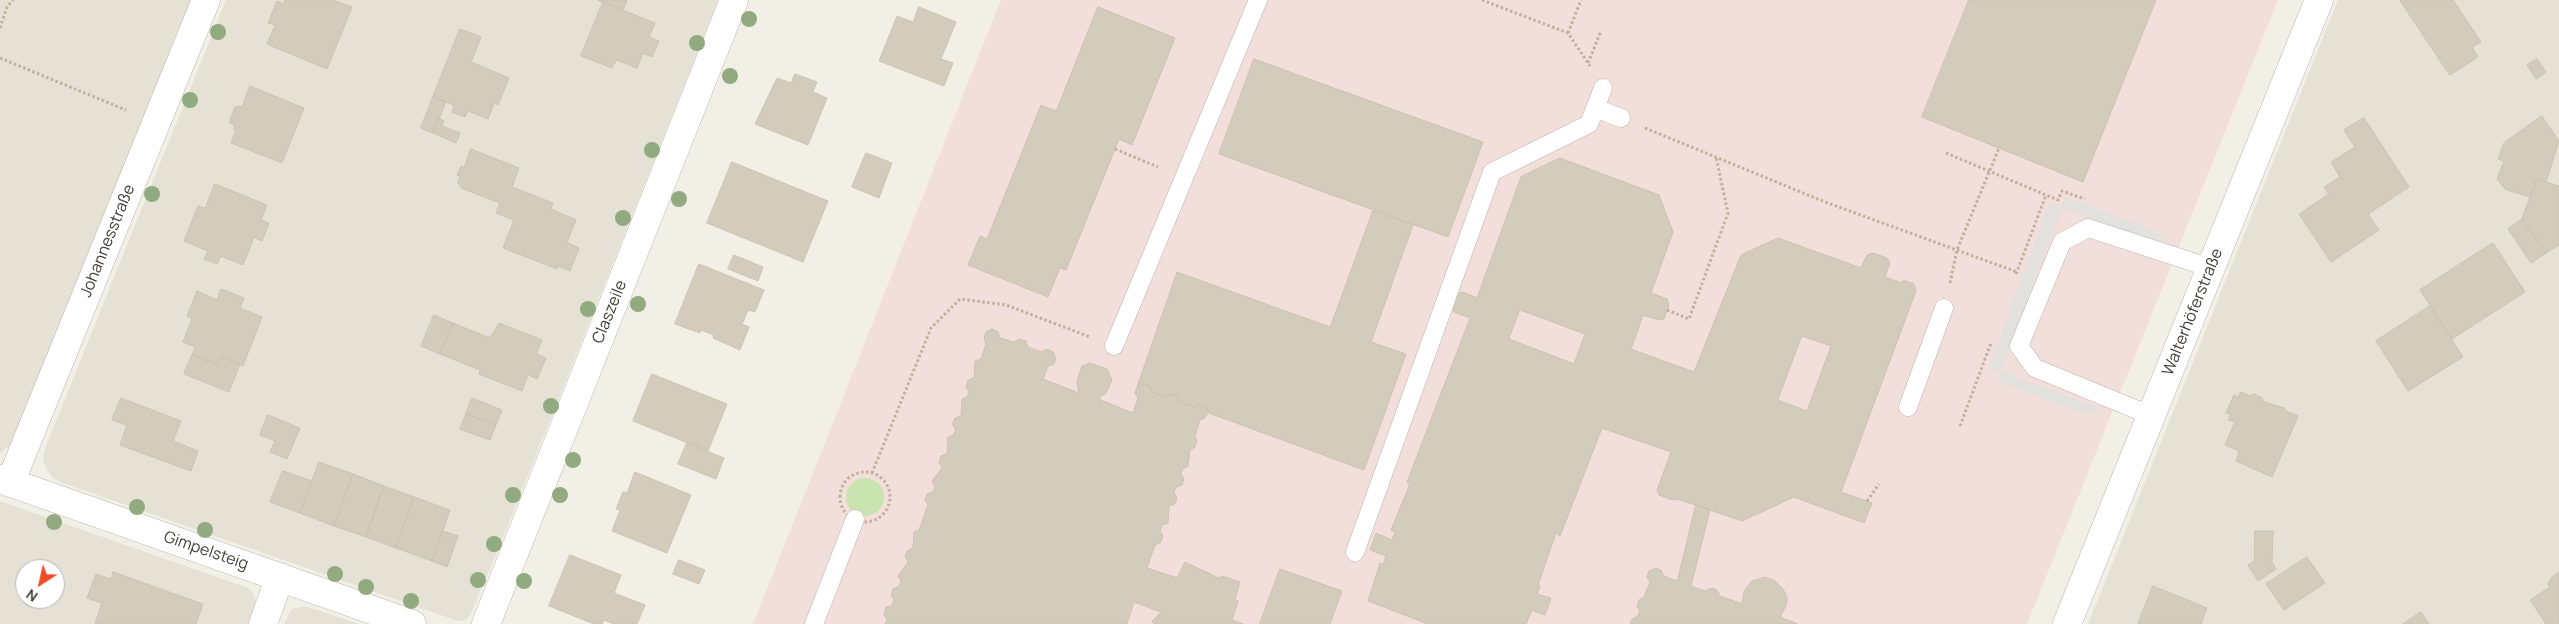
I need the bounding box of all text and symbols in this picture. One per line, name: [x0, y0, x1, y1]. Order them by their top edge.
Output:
street label: Johannesstraße: [77, 182, 139, 300]
street label: Walterhöferstraße: [2159, 246, 2227, 378]
street label: Claszeile: [589, 278, 631, 346]
street label: Gimpelsteig: [161, 528, 251, 574]
north arrow: [15, 559, 65, 609]
text: N: [22, 585, 41, 607]

